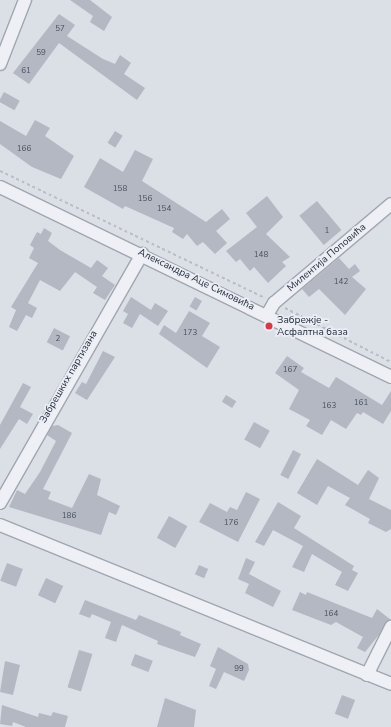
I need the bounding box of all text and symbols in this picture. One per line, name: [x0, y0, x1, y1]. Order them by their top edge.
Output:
house number: 57: [55, 24, 65, 34]
house number: 59: [36, 48, 46, 58]
house number: 61: [21, 66, 31, 76]
house number: 166: [17, 144, 31, 154]
house number: 158: [113, 184, 127, 194]
house number: 156: [138, 194, 152, 204]
house number: 154: [157, 204, 171, 214]
street label: Милентија Поповића: [285, 221, 369, 295]
house number: 1: [325, 226, 329, 236]
street label: Александра Аце Симовића: [136, 247, 256, 313]
house number: 148: [254, 250, 268, 260]
house number: 142: [334, 277, 348, 287]
place label: Забрежје - Асфалтна база: [277, 314, 348, 338]
marker: Забрежје - Асфалтна база: [264, 321, 274, 331]
house number: 173: [183, 328, 197, 338]
street label: Забрешких партизана: [38, 329, 100, 425]
house number: 2: [56, 334, 60, 344]
house number: 167: [283, 365, 297, 375]
house number: 161: [354, 398, 368, 408]
house number: 163: [322, 401, 336, 411]
house number: 186: [62, 511, 76, 521]
house number: 176: [224, 518, 238, 528]
house number: 164: [324, 609, 338, 619]
house number: 99: [234, 664, 244, 674]

